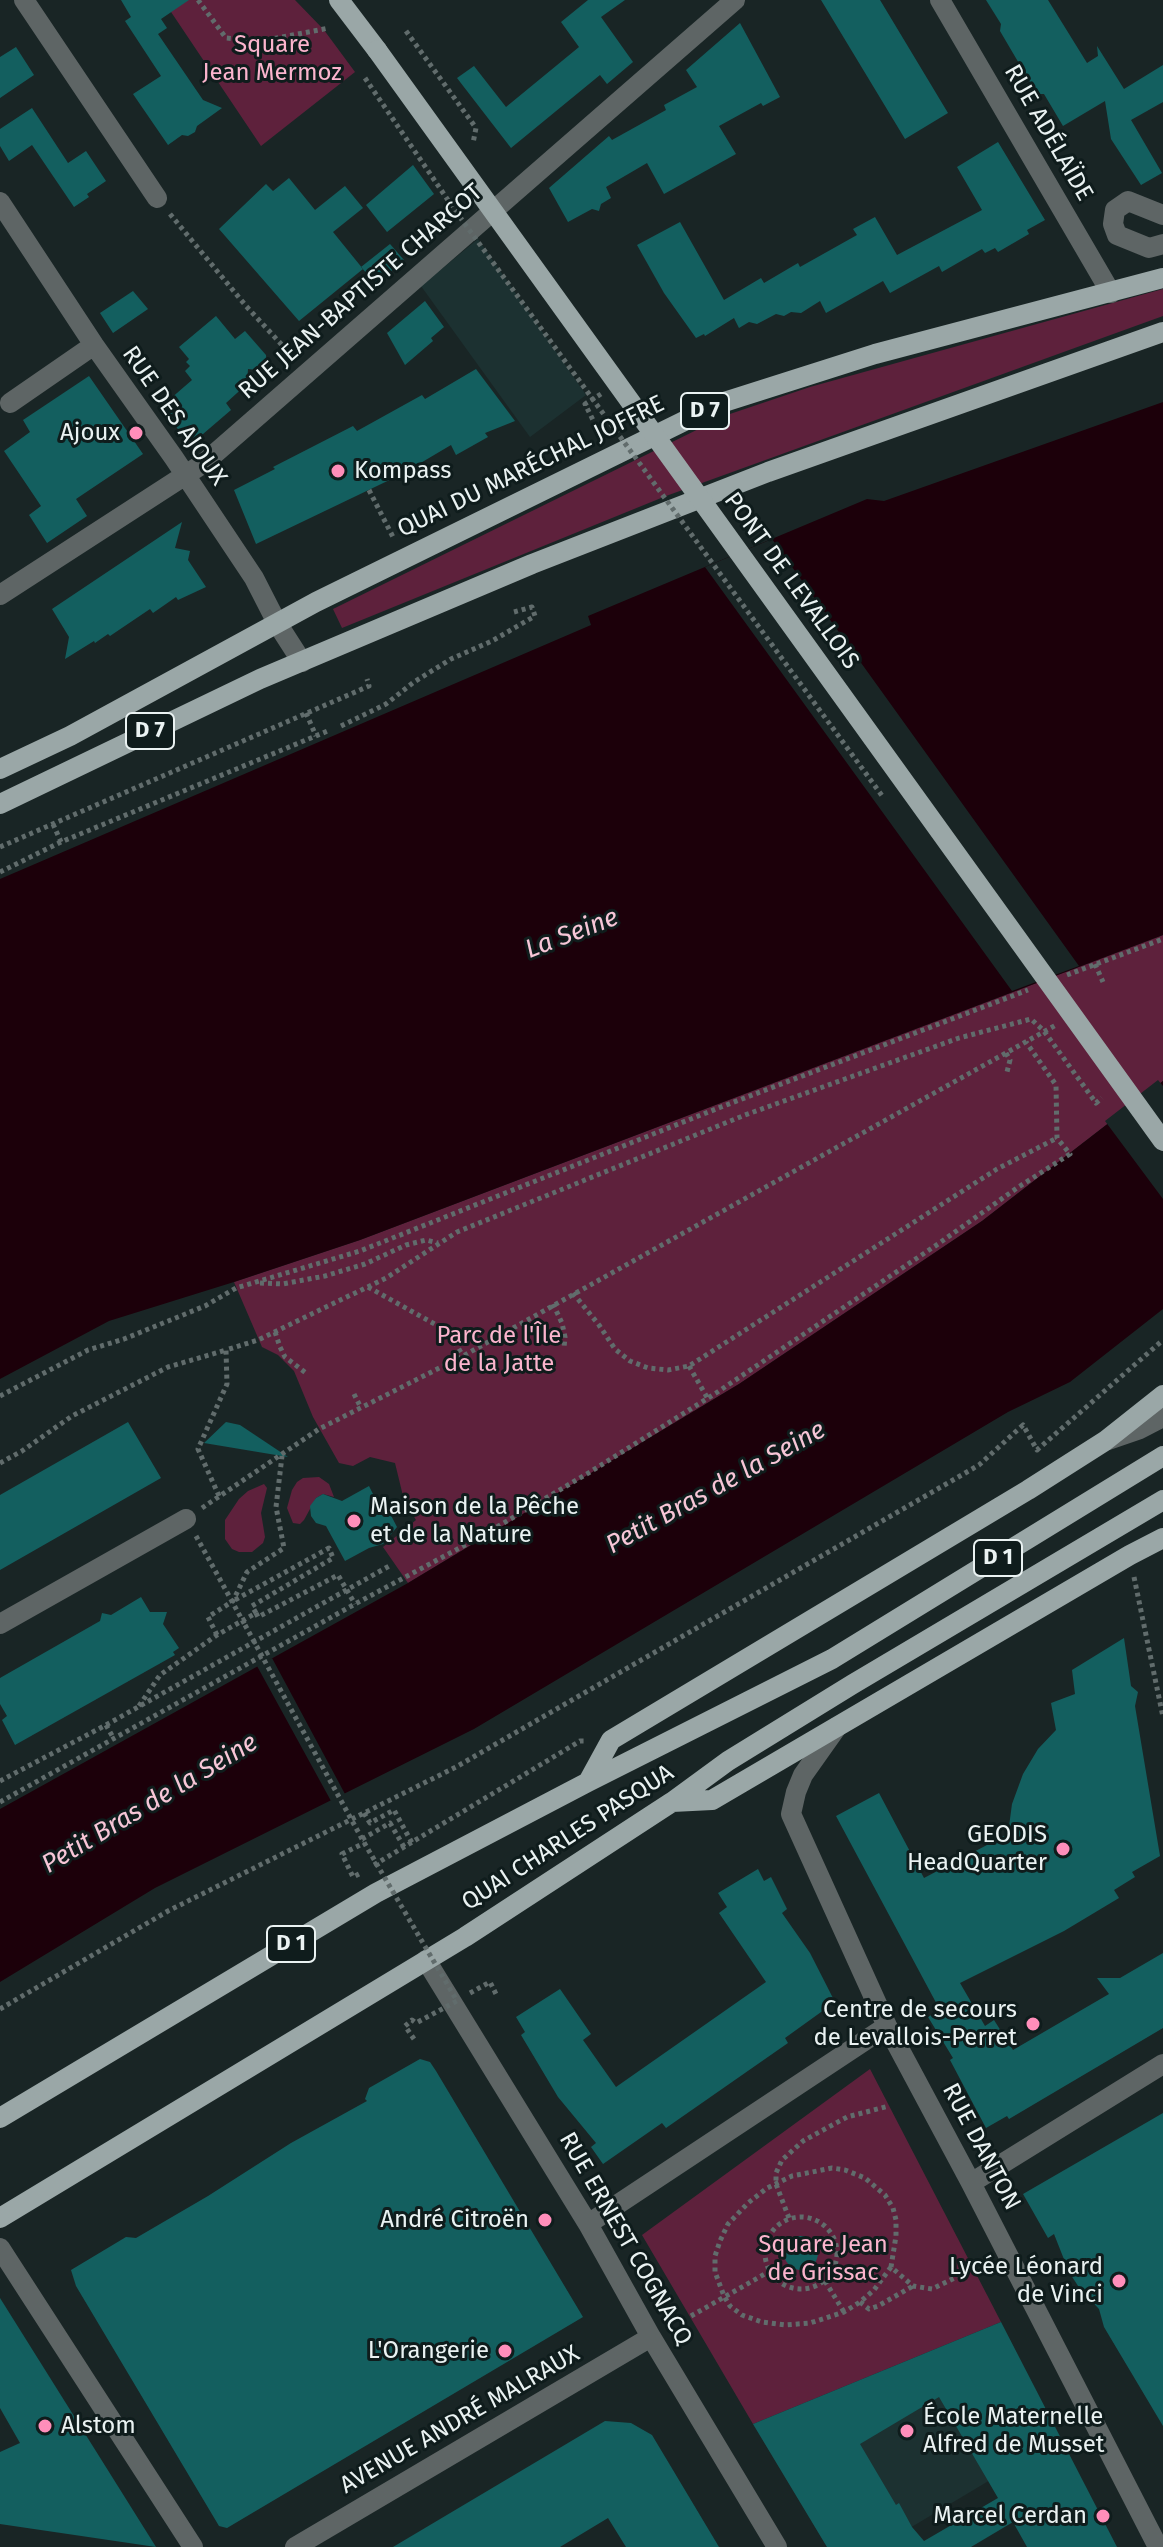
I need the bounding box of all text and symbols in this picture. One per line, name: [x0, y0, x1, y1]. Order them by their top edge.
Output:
park label: Square Jean Mermoz: [202, 31, 342, 87]
street label: RUE ADÉLAÏDE: [997, 60, 1099, 206]
street label: RUE JEAN-BAPTISTE CHARCOT: [233, 178, 489, 406]
street label: RUE DES AJOUX: [115, 341, 233, 491]
street label: QUAI DU MARÉCHAL JOFFRE: [393, 390, 669, 544]
road number: D 7: [681, 393, 729, 429]
place label: Ajoux: [60, 419, 120, 447]
marker: Ajoux: [127, 424, 145, 442]
place label: Kompass: [354, 457, 451, 485]
marker: Kompass: [329, 462, 347, 480]
street label: PONT DE LEVALLOIS: [717, 487, 865, 675]
road number: D 7: [126, 713, 174, 749]
water label: La Seine: [521, 902, 623, 966]
park label: Parc de l'Île de la Jatte: [437, 1322, 561, 1378]
water label: Petit Bras de la Seine: [601, 1415, 831, 1561]
place label: Maison de la Pêche et de la Nature: [370, 1493, 579, 1549]
marker: Maison de la Pêche et de la Nature: [345, 1512, 363, 1530]
road number: D 1: [974, 1540, 1022, 1576]
water label: Petit Bras de la Seine: [37, 1727, 263, 1881]
street label: QUAI CHARLES PASQUA: [457, 1759, 679, 1917]
place label: GEODIS HeadQuarter: [907, 1821, 1047, 1877]
marker: GEODIS HeadQuarter: [1054, 1840, 1072, 1858]
road number: D 1: [267, 1926, 315, 1962]
place label: Centre de secours de Levallois-Perret: [813, 1996, 1017, 2052]
marker: Centre de secours de Levallois-Perret: [1024, 2015, 1042, 2033]
street label: RUE DANTON: [936, 2079, 1026, 2215]
street label: RUE ERNEST COGNACQ: [552, 2127, 698, 2351]
place label: André Citroën: [380, 2206, 529, 2234]
marker: André Citroën: [536, 2211, 554, 2229]
park label: Square Jean de Grissac: [758, 2231, 888, 2287]
place label: Lycée Léonard de Vinci: [949, 2253, 1103, 2309]
marker: Lycée Léonard de Vinci: [1110, 2272, 1128, 2290]
place label: L'Orangerie: [368, 2337, 489, 2365]
street label: AVENUE ANDRÉ MALRAUX: [335, 2340, 585, 2500]
marker: L'Orangerie: [496, 2342, 514, 2360]
place label: École Maternelle Alfred de Musset: [923, 2403, 1105, 2459]
place label: Alstom: [61, 2412, 136, 2440]
marker: Alstom: [36, 2417, 54, 2435]
marker: École Maternelle Alfred de Musset: [898, 2422, 916, 2440]
place label: Marcel Cerdan: [933, 2502, 1087, 2530]
marker: Marcel Cerdan: [1094, 2507, 1112, 2525]

